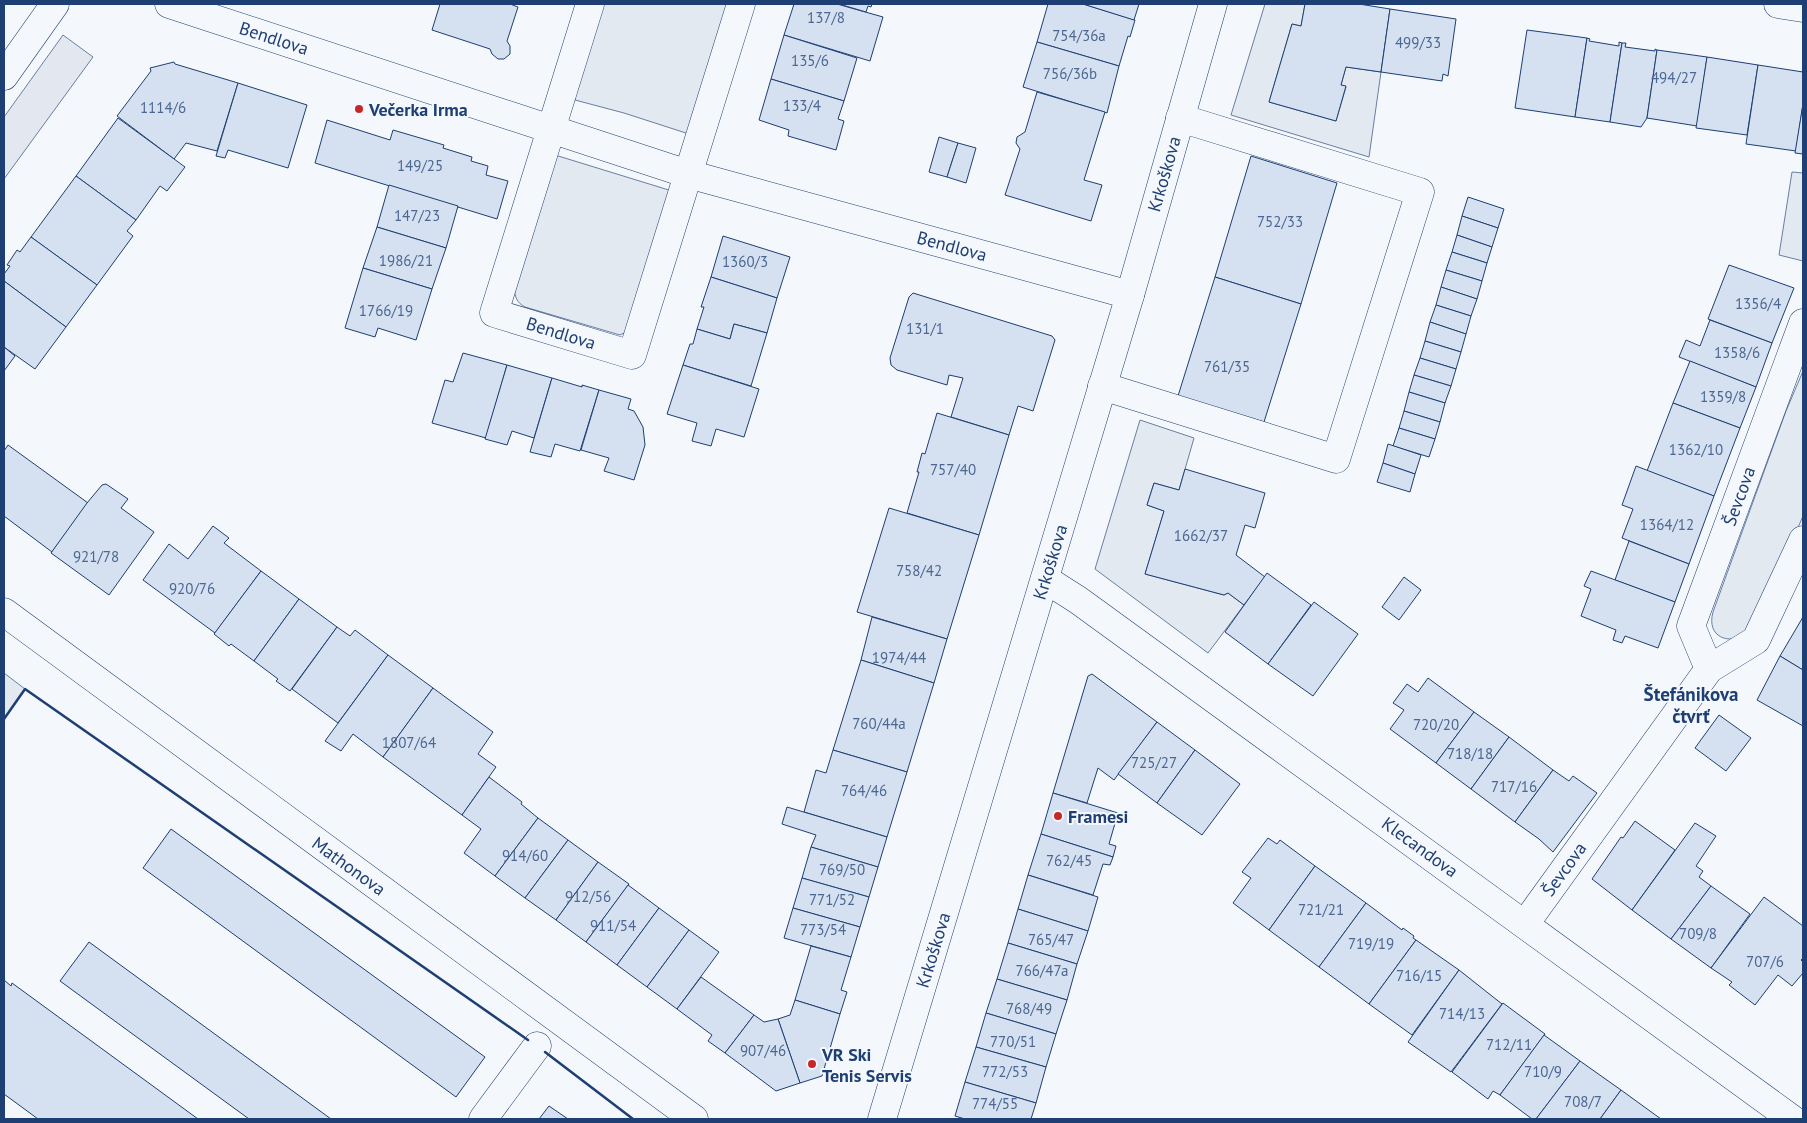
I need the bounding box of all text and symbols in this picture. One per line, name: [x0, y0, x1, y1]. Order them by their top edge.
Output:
house number: 137/8: [807, 8, 845, 27]
street label: Bendlova: [236, 16, 312, 60]
house number: 754/36a: [1052, 26, 1106, 45]
house number: 499/33: [1395, 33, 1441, 52]
house number: 135/6: [791, 51, 829, 70]
house number: 756/36b: [1043, 64, 1097, 83]
house number: 494/27: [1651, 68, 1697, 87]
house number: 133/4: [783, 96, 821, 115]
house number: 1114/6: [140, 98, 186, 117]
place label: Večerka Irma: [368, 98, 468, 121]
marker: Večerka Irma: [353, 103, 365, 115]
street label: Krkoškova: [1142, 133, 1186, 215]
house number: 149/25: [397, 156, 443, 175]
house number: 147/23: [394, 206, 440, 225]
house number: 752/33: [1257, 212, 1303, 231]
street label: Bendlova: [914, 226, 990, 266]
house number: 1986/21: [379, 251, 433, 270]
house number: 1360/3: [722, 252, 768, 271]
house number: 1356/4: [1735, 294, 1781, 313]
house number: 1766/19: [359, 301, 413, 320]
street label: Bendlova: [523, 312, 599, 354]
house number: 131/1: [906, 319, 944, 338]
house number: 1358/6: [1714, 343, 1760, 362]
house number: 761/35: [1204, 357, 1250, 376]
house number: 1359/8: [1700, 387, 1746, 406]
house number: 1362/10: [1669, 440, 1723, 459]
house number: 757/40: [930, 460, 976, 479]
street label: Ševcova: [1718, 463, 1760, 529]
house number: 1364/12: [1640, 515, 1694, 534]
street label: Krkoškova: [1028, 521, 1072, 603]
house number: 1662/37: [1174, 526, 1228, 545]
house number: 921/78: [73, 547, 119, 566]
house number: 758/42: [896, 561, 942, 580]
house number: 920/76: [169, 579, 215, 598]
house number: 1974/44: [872, 648, 926, 667]
district label: Štefánikova čtvrť: [1644, 682, 1738, 728]
house number: 760/44a: [852, 714, 906, 733]
house number: 720/20: [1413, 715, 1459, 734]
house number: 1807/64: [382, 733, 436, 752]
house number: 718/18: [1447, 744, 1493, 763]
house number: 725/27: [1131, 753, 1177, 772]
house number: 717/16: [1491, 777, 1537, 796]
house number: 764/46: [841, 781, 887, 800]
place label: Framesi: [1068, 805, 1128, 828]
marker: Framesi: [1052, 810, 1064, 822]
street label: Klecandova: [1377, 812, 1463, 882]
street label: Mathonova: [308, 832, 390, 900]
street label: Ševcova: [1537, 837, 1591, 901]
house number: 914/60: [502, 846, 548, 865]
house number: 762/45: [1046, 851, 1092, 870]
house number: 769/50: [819, 860, 865, 879]
house number: 912/56: [565, 887, 611, 906]
house number: 771/52: [809, 890, 855, 909]
house number: 721/21: [1298, 900, 1344, 919]
street label: Krkoškova: [911, 909, 955, 991]
house number: 911/54: [590, 916, 636, 935]
house number: 773/54: [800, 920, 846, 939]
house number: 709/8: [1679, 924, 1717, 943]
house number: 765/47: [1028, 930, 1074, 949]
house number: 719/19: [1348, 934, 1394, 953]
house number: 707/6: [1746, 952, 1784, 971]
house number: 766/47a: [1016, 961, 1068, 980]
house number: 716/15: [1396, 966, 1442, 985]
house number: 768/49: [1006, 999, 1052, 1018]
house number: 714/13: [1439, 1004, 1485, 1023]
house number: 770/51: [990, 1032, 1036, 1051]
house number: 712/11: [1486, 1035, 1532, 1054]
house number: 907/46: [740, 1041, 786, 1060]
place label: VR Ski Tenis Servis: [821, 1043, 912, 1087]
marker: VR Ski Tenis Servis: [806, 1058, 818, 1070]
house number: 772/53: [982, 1062, 1028, 1081]
house number: 710/9: [1524, 1062, 1562, 1081]
house number: 708/7: [1564, 1092, 1602, 1111]
house number: 774/55: [972, 1094, 1018, 1113]

